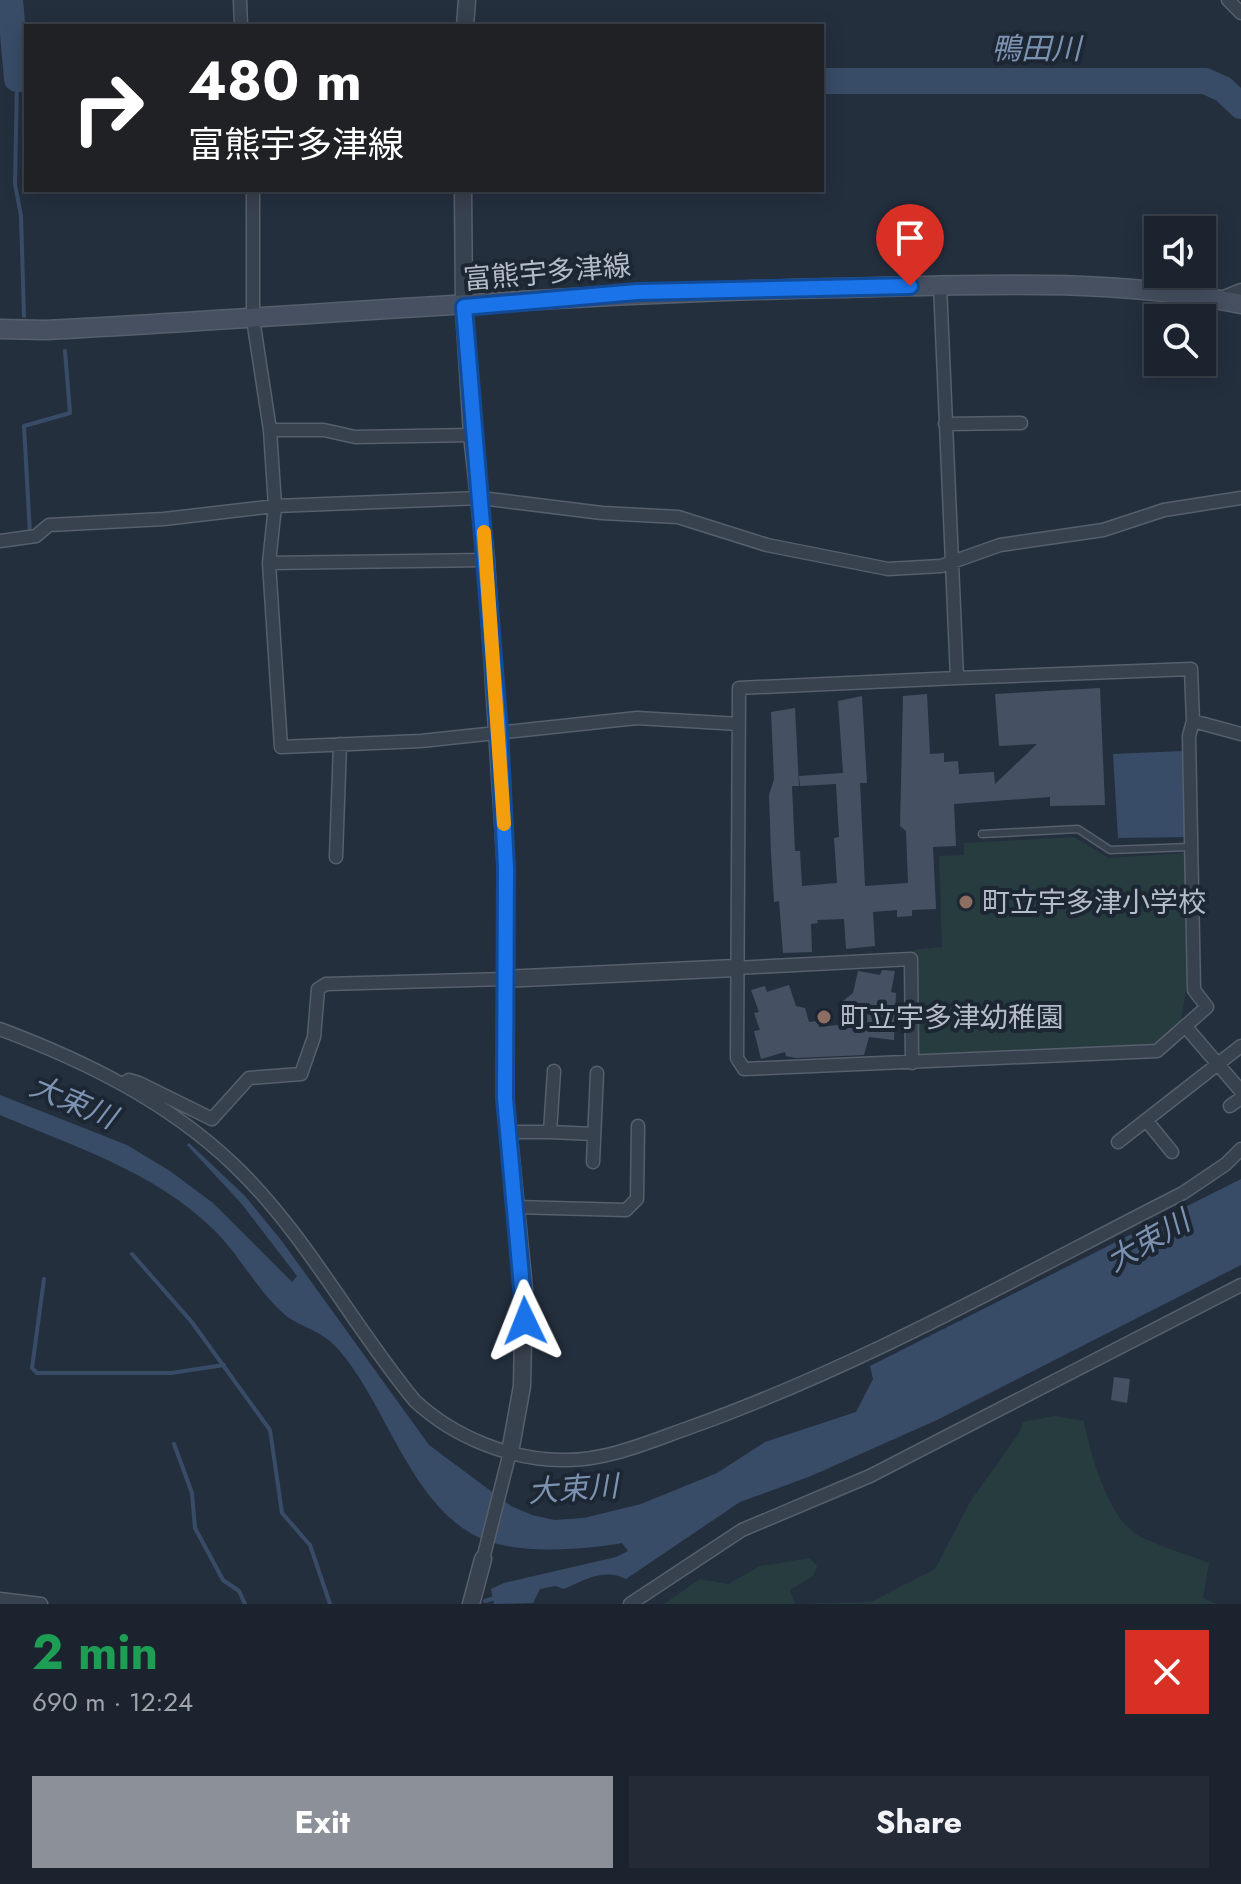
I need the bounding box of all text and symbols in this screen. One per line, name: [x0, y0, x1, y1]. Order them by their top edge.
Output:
water label: 鴨田川: [991, 27, 1084, 70]
text: 480 m: [188, 40, 362, 121]
icon: right: [56, 56, 160, 160]
text: 富熊宇多津線: [188, 118, 404, 170]
pin: [876, 204, 944, 286]
icon: arrive: [888, 216, 932, 260]
map controls: [1144, 216, 1216, 376]
button: sound: [1144, 216, 1216, 288]
street label: 富熊宇多津線: [462, 245, 633, 300]
button: search: [1144, 304, 1216, 376]
place label: 町立宇多津小学校: [982, 882, 1206, 923]
marker: 町立宇多津小学校: [957, 893, 975, 911]
place label: 町立宇多津幼稚園: [840, 997, 1064, 1038]
marker: 町立宇多津幼稚園: [815, 1008, 833, 1026]
water label: 大束川: [23, 1064, 126, 1140]
water label: 大束川: [1098, 1198, 1200, 1282]
position arrow: [483, 1279, 567, 1363]
water label: 大束川: [527, 1464, 622, 1513]
text: 2 min: [32, 1618, 158, 1687]
button: close: [1125, 1630, 1209, 1714]
text: 690 m · 12:24: [32, 1683, 193, 1721]
button: Exit: [32, 1776, 613, 1868]
button: Share: [629, 1776, 1209, 1868]

